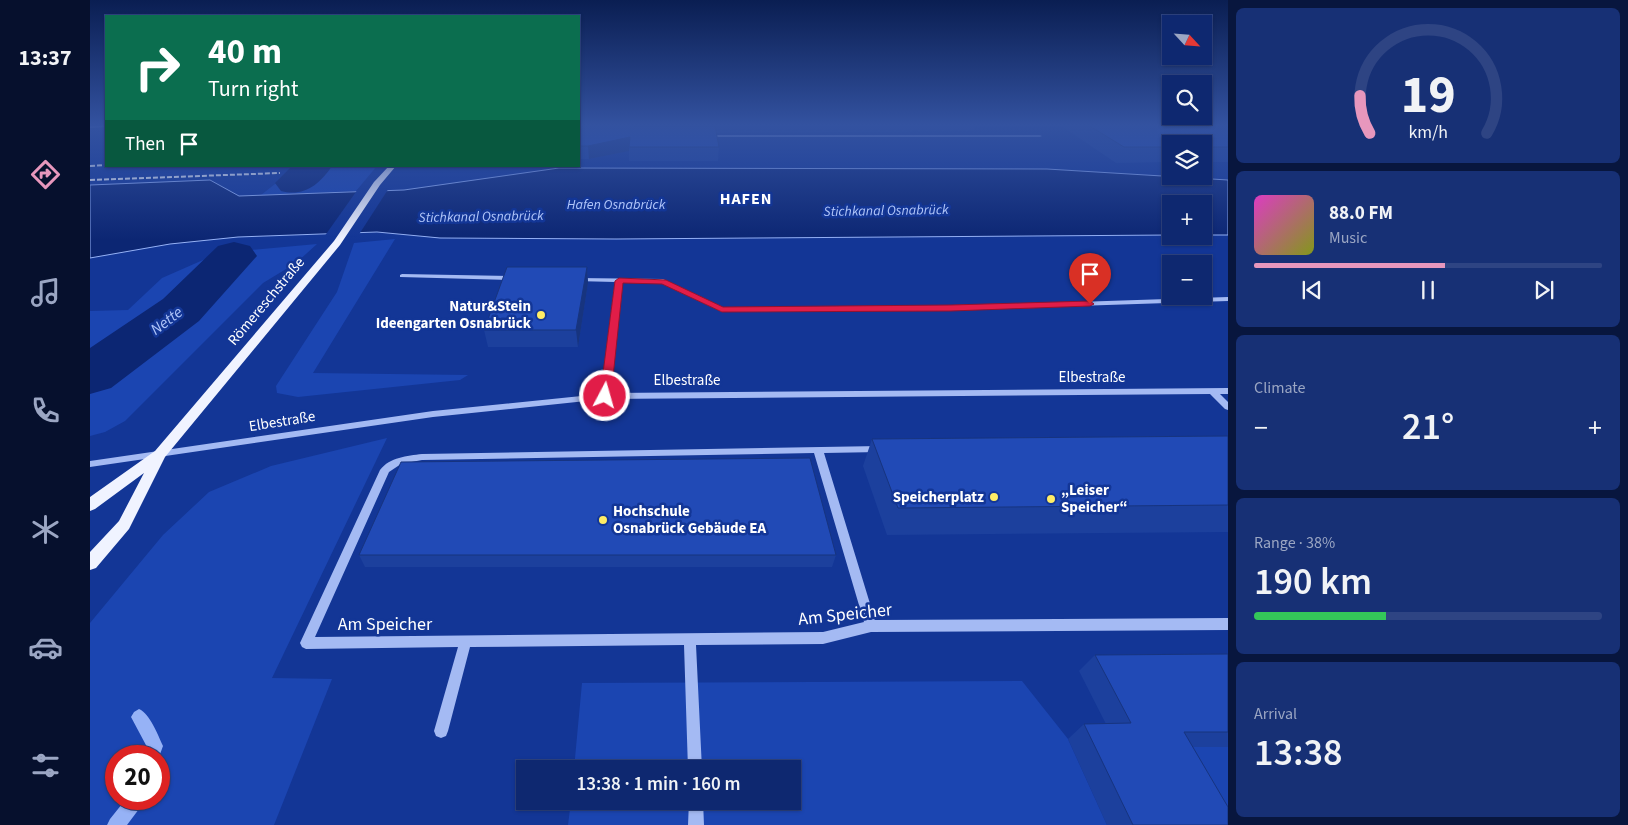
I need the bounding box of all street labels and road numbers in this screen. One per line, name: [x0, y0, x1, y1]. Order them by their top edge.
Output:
street label: Römereschstraße: [223, 253, 310, 350]
street label: Elbestraße: [1058, 367, 1126, 388]
street label: Elbestraße: [653, 370, 721, 391]
street label: Elbestraße: [247, 406, 317, 437]
street label: Am Speicher: [797, 597, 894, 632]
street label: Am Speicher: [338, 612, 433, 637]

